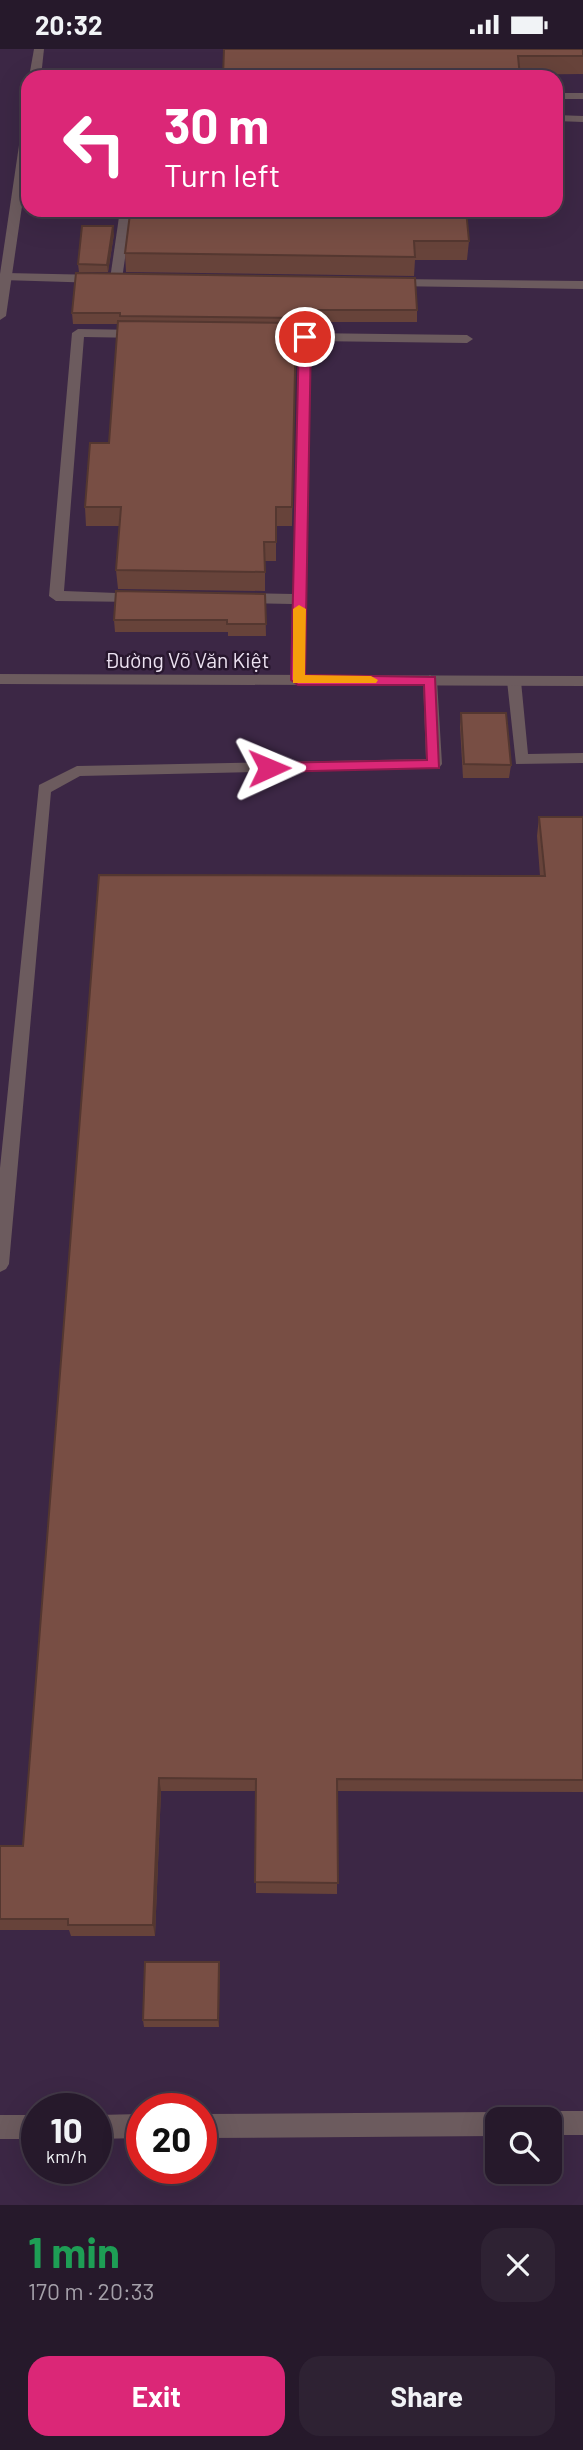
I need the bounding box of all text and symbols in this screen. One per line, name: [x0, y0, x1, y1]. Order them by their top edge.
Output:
text: 20:32: [35, 9, 102, 40]
text: 30 m: [164, 95, 269, 154]
icon: left: [49, 98, 140, 189]
text: Turn left: [164, 155, 281, 193]
pin: [275, 307, 335, 367]
icon: arrive: [286, 318, 324, 356]
street label: Đường Võ Văn Kiệt: [105, 647, 269, 672]
position arrow: [232, 731, 306, 805]
speed limit sign: 20: [126, 2093, 217, 2184]
map controls: [485, 2107, 562, 2184]
button: search: [485, 2107, 562, 2184]
text: 10: [50, 2108, 83, 2150]
text: km/h: [46, 2145, 87, 2167]
text: 1 min: [28, 2226, 120, 2276]
button: close: [481, 2228, 555, 2302]
text: 170 m · 20:33: [28, 2277, 154, 2305]
button: Exit: [28, 2356, 285, 2436]
button: Share: [299, 2356, 555, 2436]

